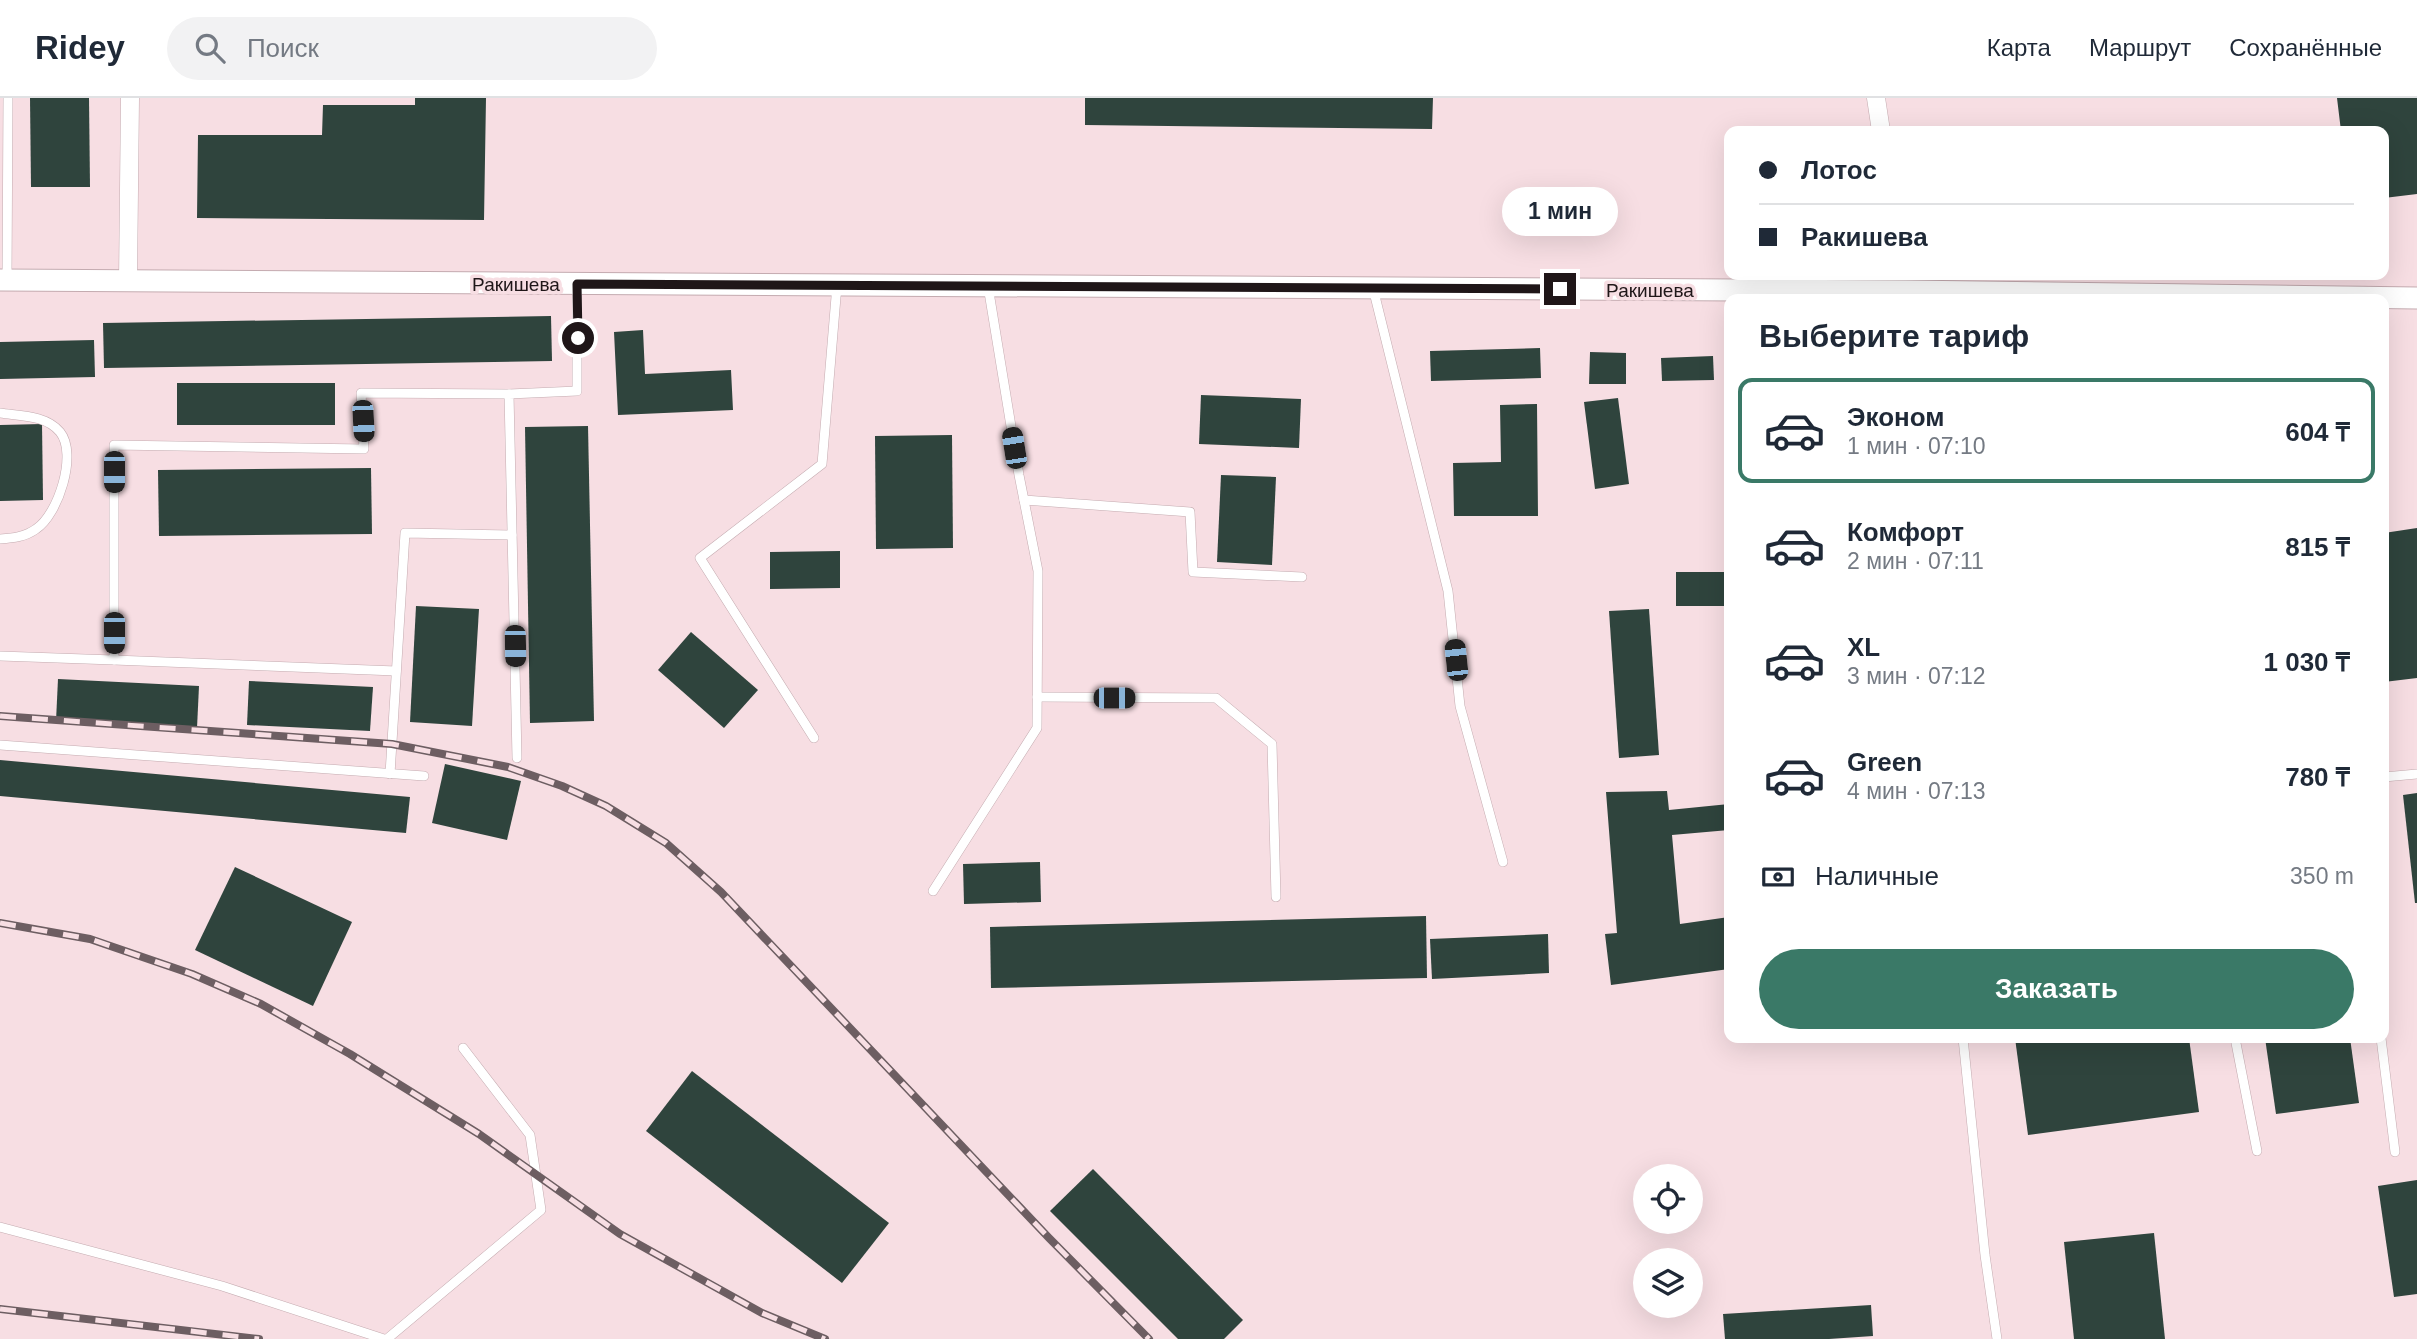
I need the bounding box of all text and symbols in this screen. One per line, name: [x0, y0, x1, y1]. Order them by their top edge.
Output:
search box: [167, 17, 657, 80]
text: Ridey: [35, 29, 125, 66]
icon: search: [191, 29, 229, 67]
text: Поиск: [247, 33, 319, 63]
text: Карта: [1987, 34, 2051, 61]
text: Маршрут: [2089, 34, 2191, 61]
text: Сохранённые: [2229, 34, 2382, 61]
text: Лотос: [1801, 155, 1877, 185]
callout: 1 мин: [1502, 188, 1618, 236]
text: 1 мин: [1528, 198, 1592, 224]
text: Ракишева: [1801, 222, 1928, 252]
route end: [1544, 273, 1576, 305]
street label: Ракишева: [472, 274, 560, 295]
street label: Ракишева: [1606, 280, 1694, 301]
text: Выберите тариф: [1759, 318, 2029, 354]
route start: [562, 322, 594, 354]
car: [352, 399, 375, 443]
icon: car: [1763, 399, 1826, 462]
text: Эконом: [1847, 402, 1945, 432]
text: 604 ₸: [2285, 417, 2350, 447]
car: [1001, 426, 1028, 470]
text: 1 мин · 07:10: [1847, 433, 1986, 459]
car: [104, 451, 125, 493]
icon: car: [1763, 514, 1826, 577]
text: Комфорт: [1847, 517, 1964, 547]
text: 815 ₸: [2285, 532, 2350, 562]
text: 2 мин · 07:11: [1847, 548, 1984, 574]
car: [104, 612, 125, 654]
car: [505, 625, 526, 667]
icon: car: [1763, 629, 1826, 692]
text: XL: [1847, 632, 1880, 662]
car: [1444, 638, 1469, 682]
text: 1 030 ₸: [2264, 647, 2350, 677]
text: 3 мин · 07:12: [1847, 663, 1986, 689]
car: [1094, 688, 1136, 709]
icon: car: [1763, 744, 1826, 807]
text: Green: [1847, 747, 1922, 777]
text: 780 ₸: [2285, 762, 2350, 792]
text: 4 мин · 07:13: [1847, 778, 1986, 804]
icon: cash: [1759, 858, 1797, 896]
text: Наличные: [1815, 861, 1939, 891]
text: 350 m: [2290, 863, 2354, 889]
button: Заказать: [1759, 949, 2354, 1029]
map controls: [1633, 1164, 1703, 1318]
button: locate: [1633, 1164, 1703, 1234]
button: layers: [1633, 1248, 1703, 1318]

